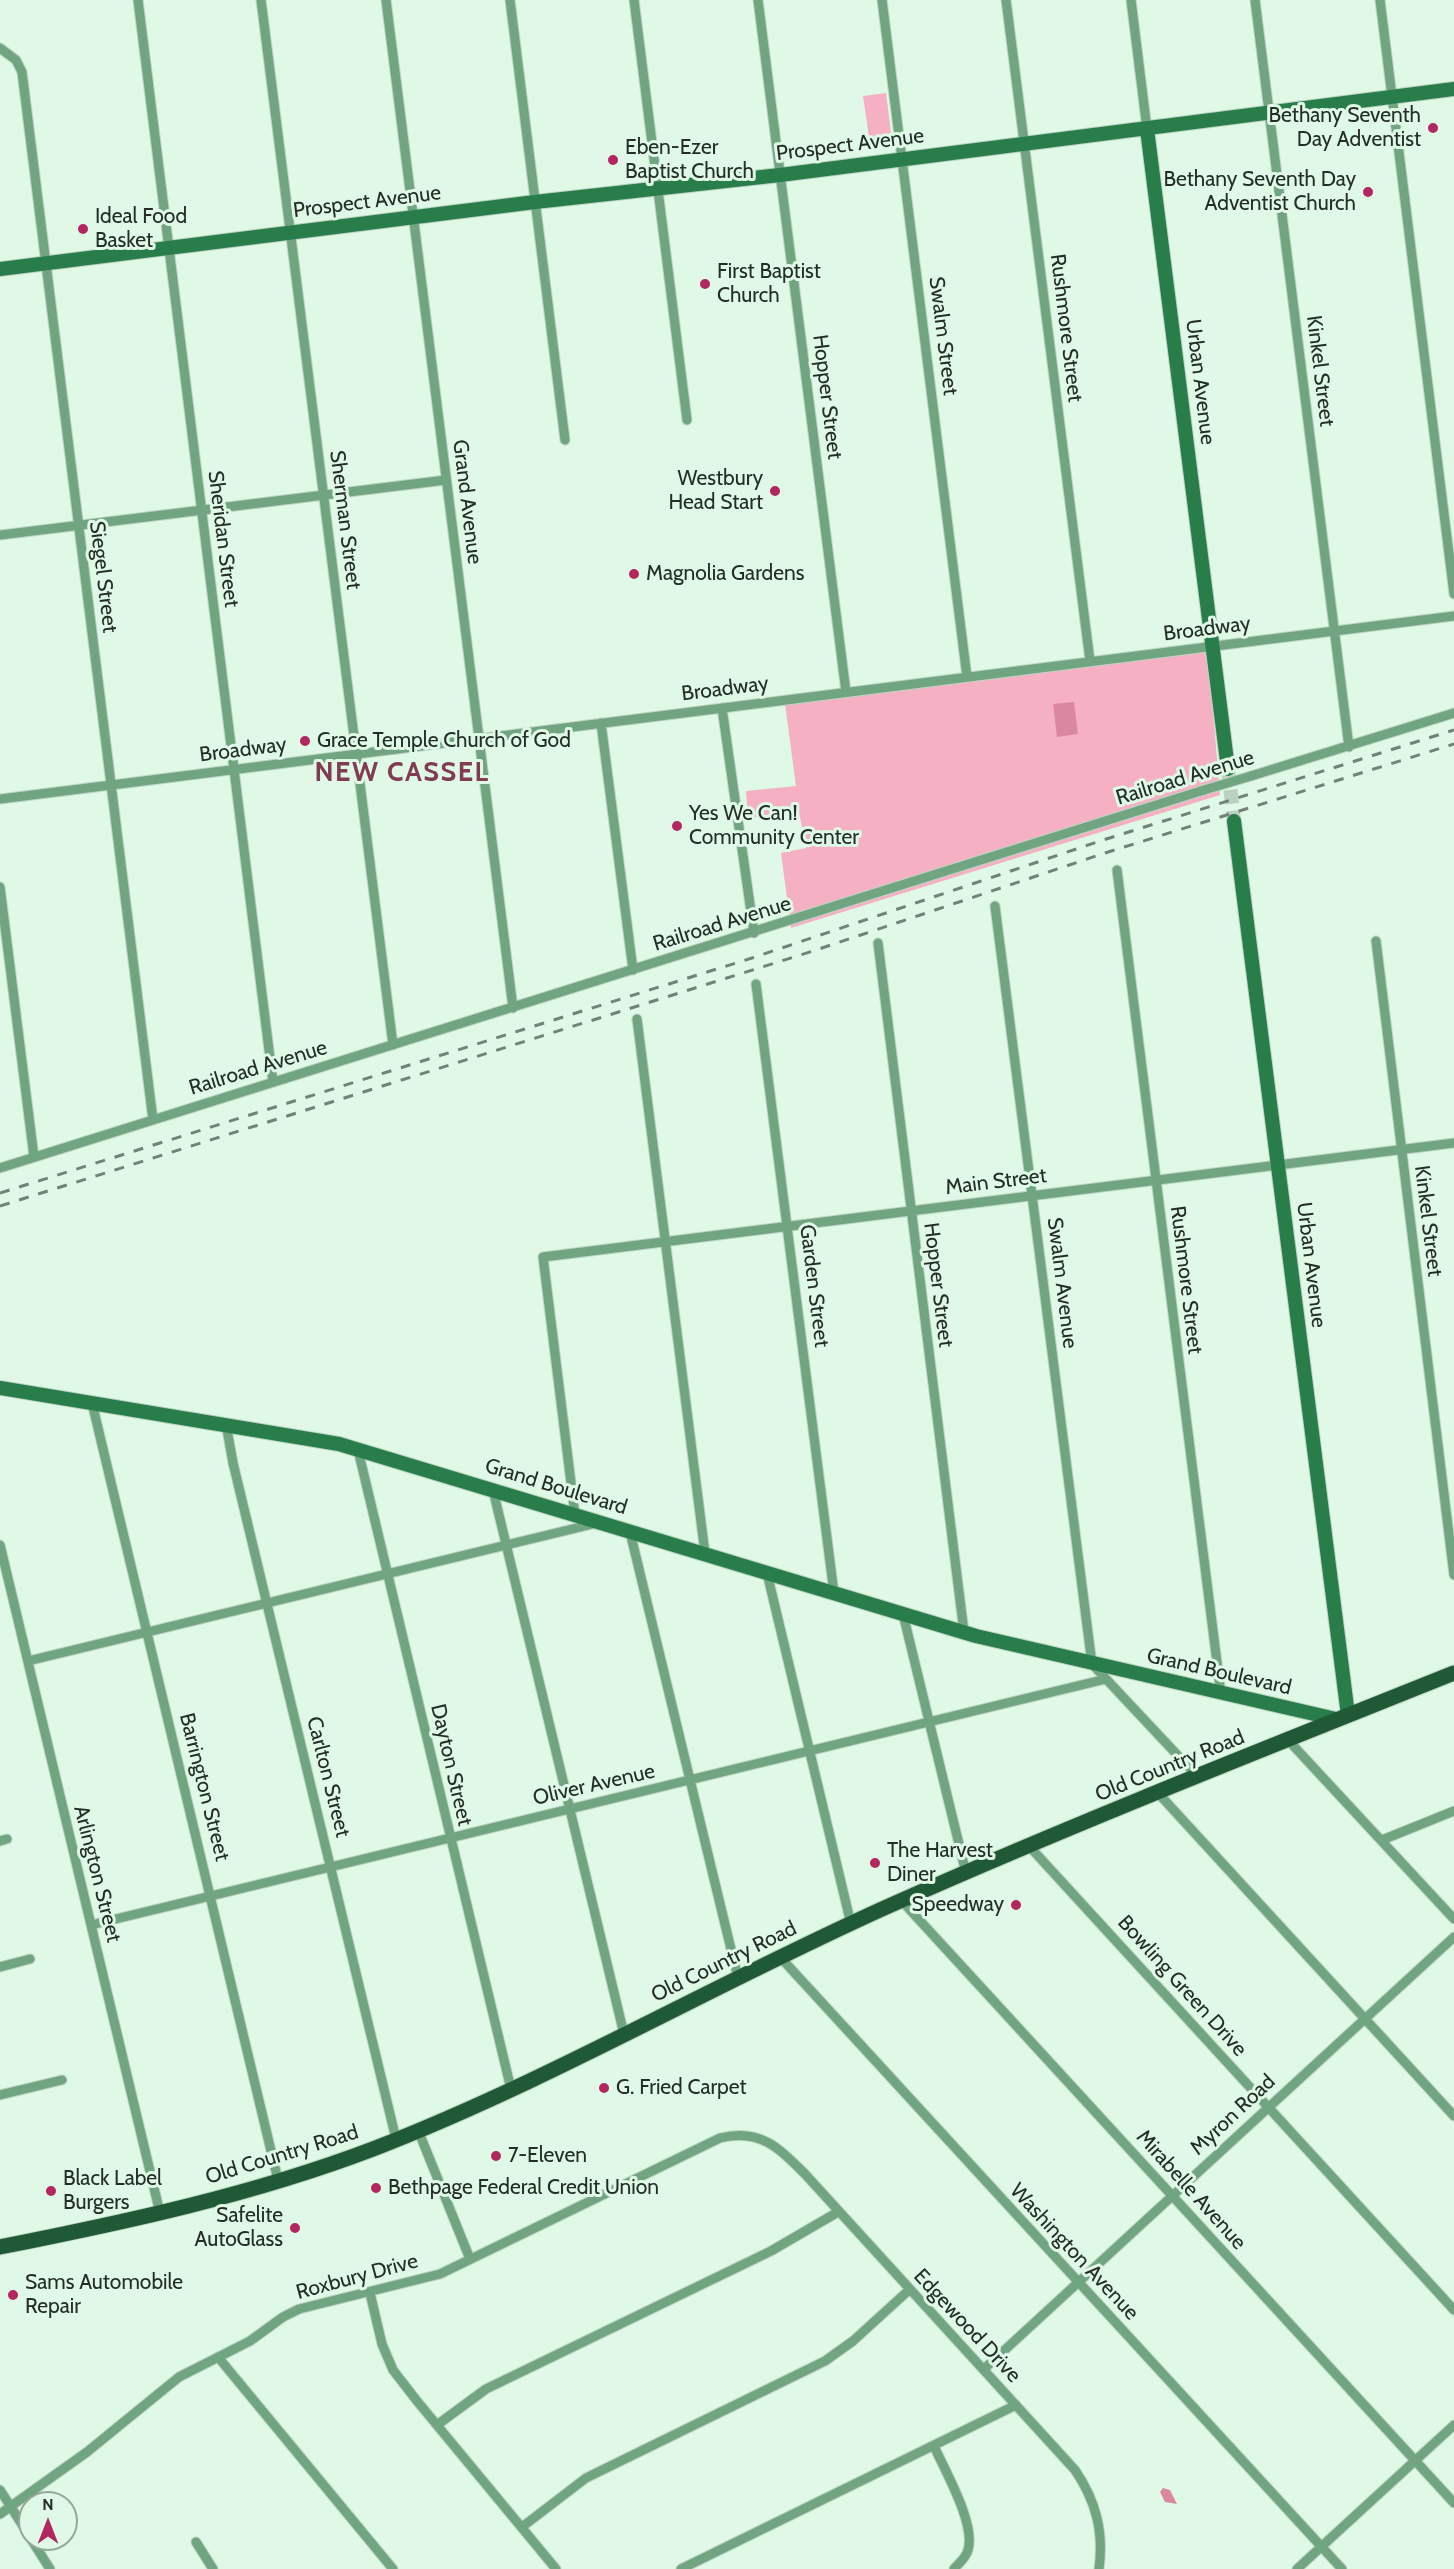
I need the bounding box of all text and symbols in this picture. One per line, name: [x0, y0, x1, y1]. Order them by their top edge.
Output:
place label: Bethany Seventh Day Adventist: [1269, 103, 1421, 153]
marker: Bethany Seventh Day Adventist: [1426, 121, 1440, 135]
street label: Prospect Avenue: [775, 123, 925, 167]
place label: Eben-Ezer Baptist Church: [625, 135, 754, 185]
marker: Eben-Ezer Baptist Church: [606, 153, 620, 167]
place label: Bethany Seventh Day Adventist Church: [1163, 167, 1356, 217]
street label: Prospect Avenue: [292, 180, 442, 224]
marker: Bethany Seventh Day Adventist Church: [1361, 185, 1375, 199]
place label: Ideal Food Basket: [95, 204, 187, 254]
marker: Ideal Food Basket: [76, 222, 90, 236]
street label: Rushmore Street: [1044, 252, 1088, 404]
place label: First Baptist Church: [717, 259, 821, 309]
street label: Swalm Street: [923, 275, 963, 397]
marker: First Baptist Church: [698, 277, 712, 291]
street label: Kinkel Street: [1301, 314, 1339, 428]
street label: Urban Avenue: [1180, 318, 1220, 446]
street label: Hopper Street: [807, 333, 847, 461]
street label: Grand Avenue: [447, 438, 487, 566]
street label: Sherman Street: [324, 449, 366, 591]
place label: Westbury Head Start: [668, 466, 763, 516]
street label: Sheridan Street: [202, 469, 244, 609]
marker: Westbury Head Start: [768, 484, 782, 498]
street label: Siegel Street: [84, 520, 122, 634]
place label: Magnolia Gardens: [646, 561, 804, 587]
marker: Magnolia Gardens: [627, 567, 641, 581]
street label: Broadway: [1162, 611, 1252, 647]
street label: Broadway: [680, 671, 770, 707]
place label: Grace Temple Church of God: [317, 728, 571, 754]
street label: Broadway: [198, 732, 288, 768]
marker: Grace Temple Church of God: [298, 734, 312, 748]
street label: Railroad Avenue: [1113, 745, 1257, 811]
district label: NEW CASSEL: [315, 757, 489, 789]
place label: Yes We Can! Community Center: [689, 801, 859, 851]
marker: Yes We Can! Community Center: [670, 819, 684, 833]
street label: Railroad Avenue: [650, 891, 794, 957]
street label: Railroad Avenue: [186, 1035, 330, 1101]
street label: Main Street: [944, 1163, 1048, 1201]
street label: Kinkel Street: [1409, 1164, 1447, 1278]
street label: Urban Avenue: [1291, 1201, 1331, 1329]
street label: Rushmore Street: [1164, 1204, 1208, 1356]
street label: Swalm Avenue: [1041, 1216, 1083, 1350]
street label: Hopper Street: [918, 1221, 958, 1349]
street label: Garden Street: [794, 1223, 834, 1349]
street label: Grand Boulevard: [482, 1453, 630, 1521]
street label: Grand Boulevard: [1144, 1643, 1294, 1701]
street label: Dayton Street: [425, 1702, 477, 1828]
street label: Barrington Street: [173, 1710, 235, 1864]
street label: Carlton Street: [301, 1714, 355, 1840]
street label: Old Country Road: [1092, 1725, 1248, 1807]
street label: Oliver Avenue: [531, 1759, 657, 1811]
street label: Arlington Street: [68, 1803, 126, 1945]
place label: The Harvest Diner: [887, 1838, 993, 1888]
marker: The Harvest Diner: [868, 1856, 882, 1870]
place label: Speedway: [912, 1892, 1004, 1918]
marker: Speedway: [1009, 1898, 1023, 1912]
street label: Bowling Green Drive: [1112, 1910, 1252, 2062]
street label: Old Country Road: [647, 1916, 801, 2008]
street label: Myron Road: [1185, 2069, 1281, 2161]
place label: G. Fried Carpet: [616, 2075, 747, 2101]
marker: G. Fried Carpet: [597, 2081, 611, 2095]
street label: Old Country Road: [202, 2120, 362, 2190]
street label: Mirabelle Avenue: [1131, 2125, 1251, 2255]
place label: 7-Eleven: [508, 2143, 587, 2169]
marker: 7-Eleven: [489, 2149, 503, 2163]
place label: Black Label Burgers: [63, 2166, 162, 2216]
place label: Bethpage Federal Credit Union: [388, 2175, 659, 2201]
street label: Washington Avenue: [1004, 2179, 1144, 2325]
marker: Bethpage Federal Credit Union: [369, 2181, 383, 2195]
marker: Black Label Burgers: [44, 2184, 58, 2198]
place label: Safelite AutoGlass: [195, 2203, 283, 2253]
marker: Safelite AutoGlass: [288, 2221, 302, 2235]
street label: Roxbury Drive: [293, 2249, 421, 2305]
street label: Edgewood Drive: [908, 2264, 1026, 2388]
place label: Sams Automobile Repair: [25, 2270, 183, 2320]
marker: Sams Automobile Repair: [6, 2288, 20, 2302]
north arrow: [18, 2491, 78, 2551]
text: N: [42, 2495, 54, 2514]

